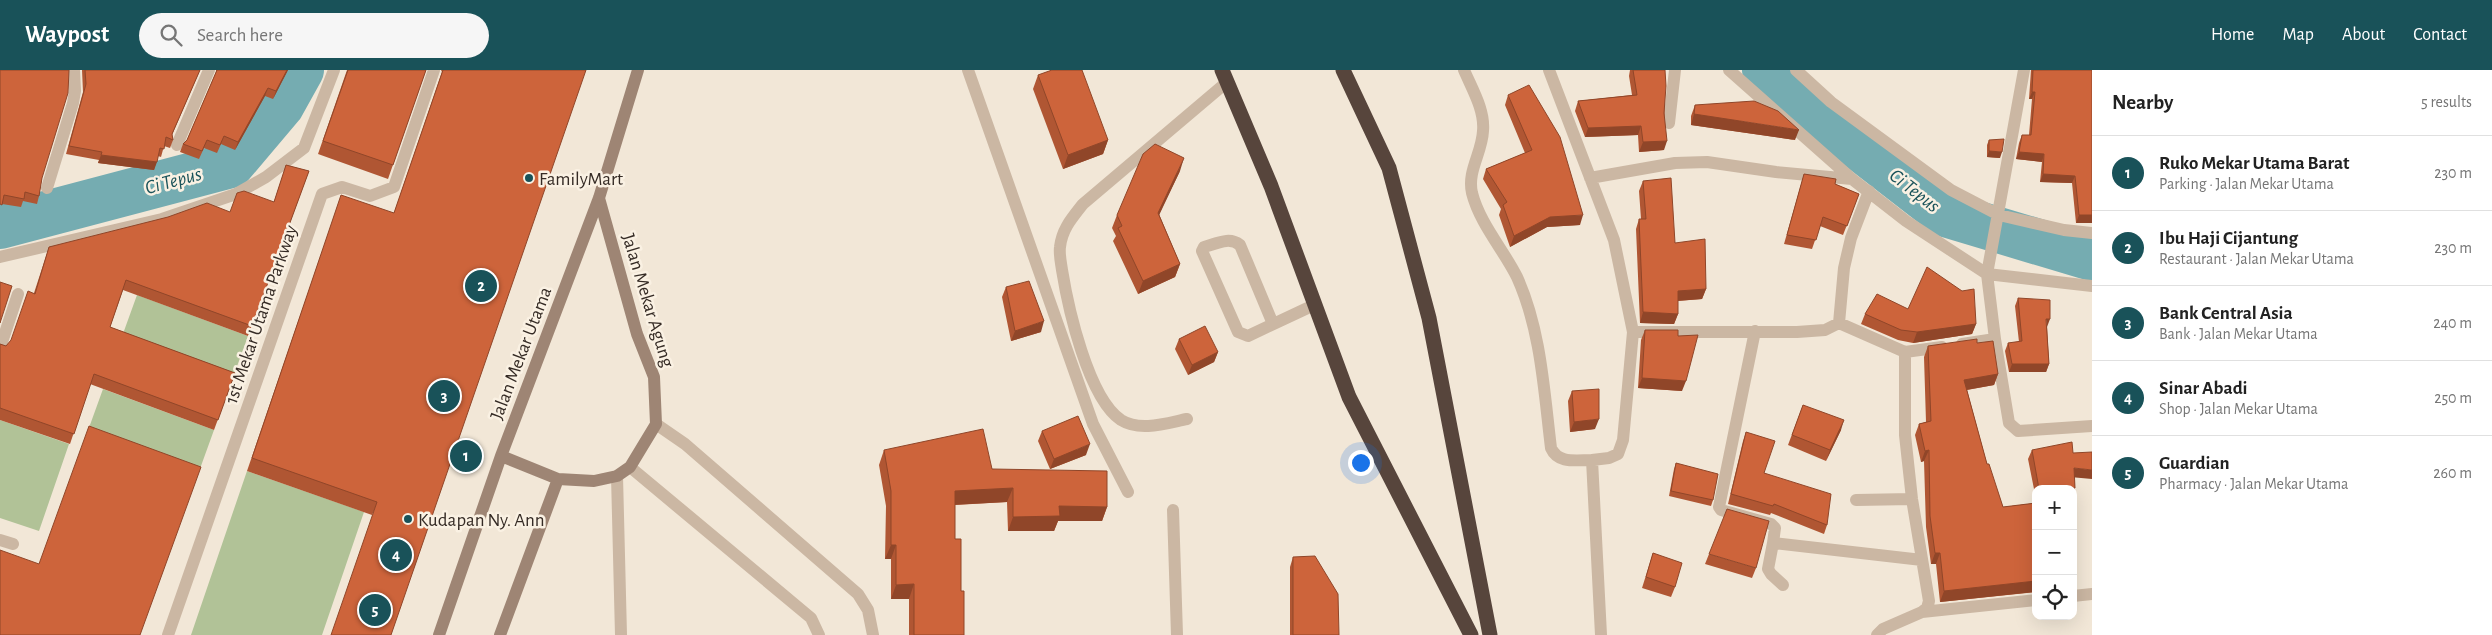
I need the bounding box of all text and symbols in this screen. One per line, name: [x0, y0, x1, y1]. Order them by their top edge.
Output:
search box: [139, 13, 489, 58]
icon: search: [157, 21, 185, 49]
text: Waypost: [25, 23, 109, 47]
text: Search here: [197, 26, 283, 45]
text: Home: [2211, 26, 2254, 44]
text: Map: [2282, 26, 2314, 44]
text: About: [2342, 26, 2385, 44]
text: Contact: [2413, 26, 2467, 44]
text: Nearby: [2112, 92, 2173, 113]
text: 5 results: [2421, 94, 2472, 110]
text: Ruko Mekar Utama Barat: [2159, 154, 2349, 173]
water label: Ci Tepus: [143, 164, 204, 198]
water label: Ci Tepus: [1886, 165, 1944, 217]
text: 1: [2125, 165, 2131, 181]
text: 230 m: [2434, 165, 2472, 181]
place label: FamilyMart: [539, 170, 623, 189]
marker: FamilyMart: [523, 172, 535, 184]
text: Parking · Jalan Mekar Utama: [2159, 176, 2334, 192]
street label: 1st Mekar Utama Parkway: [222, 223, 301, 406]
text: Ibu Haji Cijantung: [2159, 229, 2298, 248]
street label: Jalan Mekar Agung: [618, 231, 677, 370]
text: 2: [2124, 240, 2132, 256]
text: 230 m: [2434, 240, 2472, 256]
text: Restaurant · Jalan Mekar Utama: [2159, 251, 2354, 267]
pin: 2: [465, 267, 497, 305]
street label: Jalan Mekar Utama: [487, 284, 556, 423]
text: Bank Central Asia: [2159, 304, 2293, 323]
text: 3: [2125, 315, 2131, 331]
text: 240 m: [2433, 315, 2472, 331]
text: Bank · Jalan Mekar Utama: [2159, 326, 2318, 342]
pin: 3: [428, 377, 460, 415]
text: Sinar Abadi: [2159, 379, 2248, 398]
text: 4: [2124, 390, 2132, 406]
text: 250 m: [2434, 390, 2472, 406]
text: Shop · Jalan Mekar Utama: [2159, 401, 2318, 417]
pin: 1: [450, 437, 482, 475]
your location: [1348, 450, 1374, 476]
text: Guardian: [2159, 454, 2230, 473]
text: 5: [2125, 465, 2131, 481]
text: 260 m: [2433, 465, 2472, 481]
text: Pharmacy · Jalan Mekar Utama: [2159, 476, 2349, 492]
map controls: [2032, 485, 2077, 620]
button: +: [2032, 485, 2077, 530]
place label: Kudapan Ny. Ann: [418, 511, 544, 530]
marker: Kudapan Ny. Ann: [402, 513, 414, 525]
button: −: [2032, 530, 2077, 575]
pin: 4: [380, 536, 412, 574]
button: locate: [2032, 575, 2077, 620]
pin: 5: [359, 591, 391, 629]

